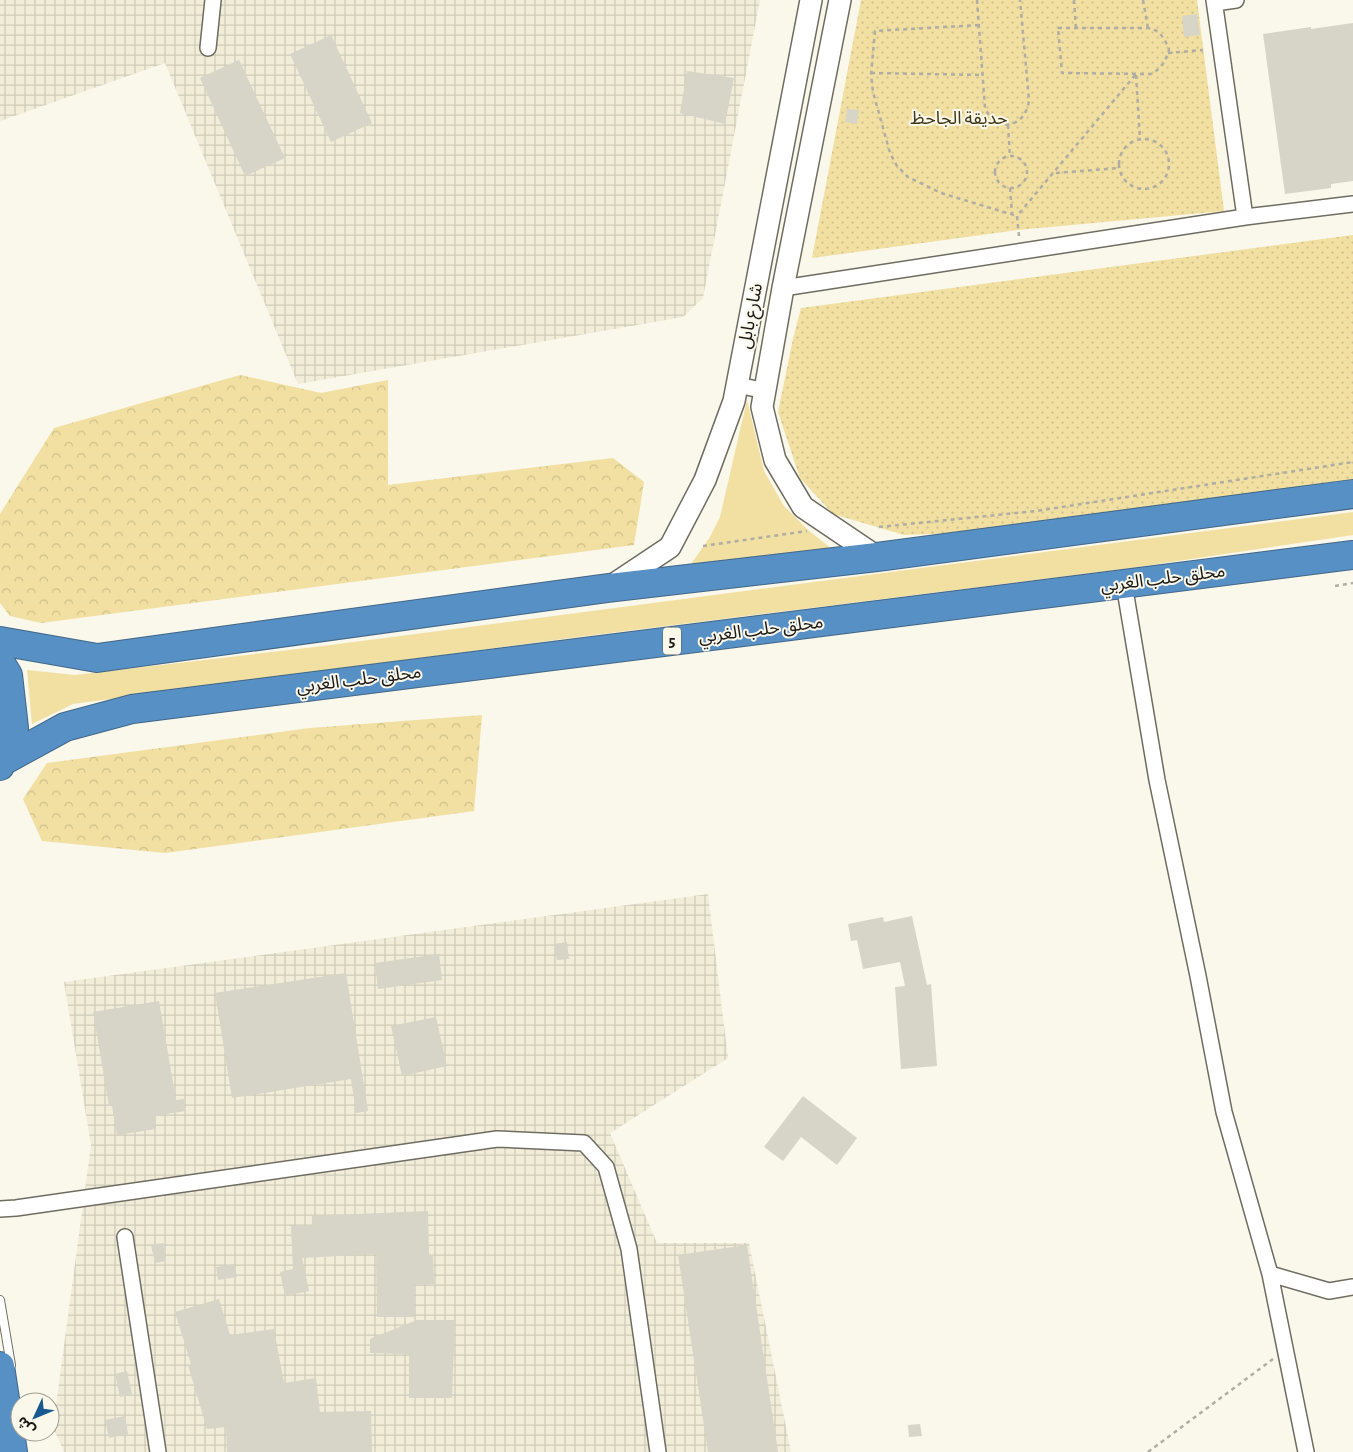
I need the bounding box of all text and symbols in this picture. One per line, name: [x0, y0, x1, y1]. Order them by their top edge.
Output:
park label: حديقة الجاحظ: [910, 110, 1008, 128]
street label: شارع بابل: [736, 282, 770, 351]
street label: محلق حلب الغربي: [1100, 562, 1227, 599]
street label: محلق حلب الغربي: [698, 613, 825, 650]
road number: 5: [663, 627, 681, 654]
street label: محلق حلب الغربي: [296, 663, 423, 700]
north arrow: [10, 1392, 60, 1442]
text: ش: [15, 1414, 38, 1437]

